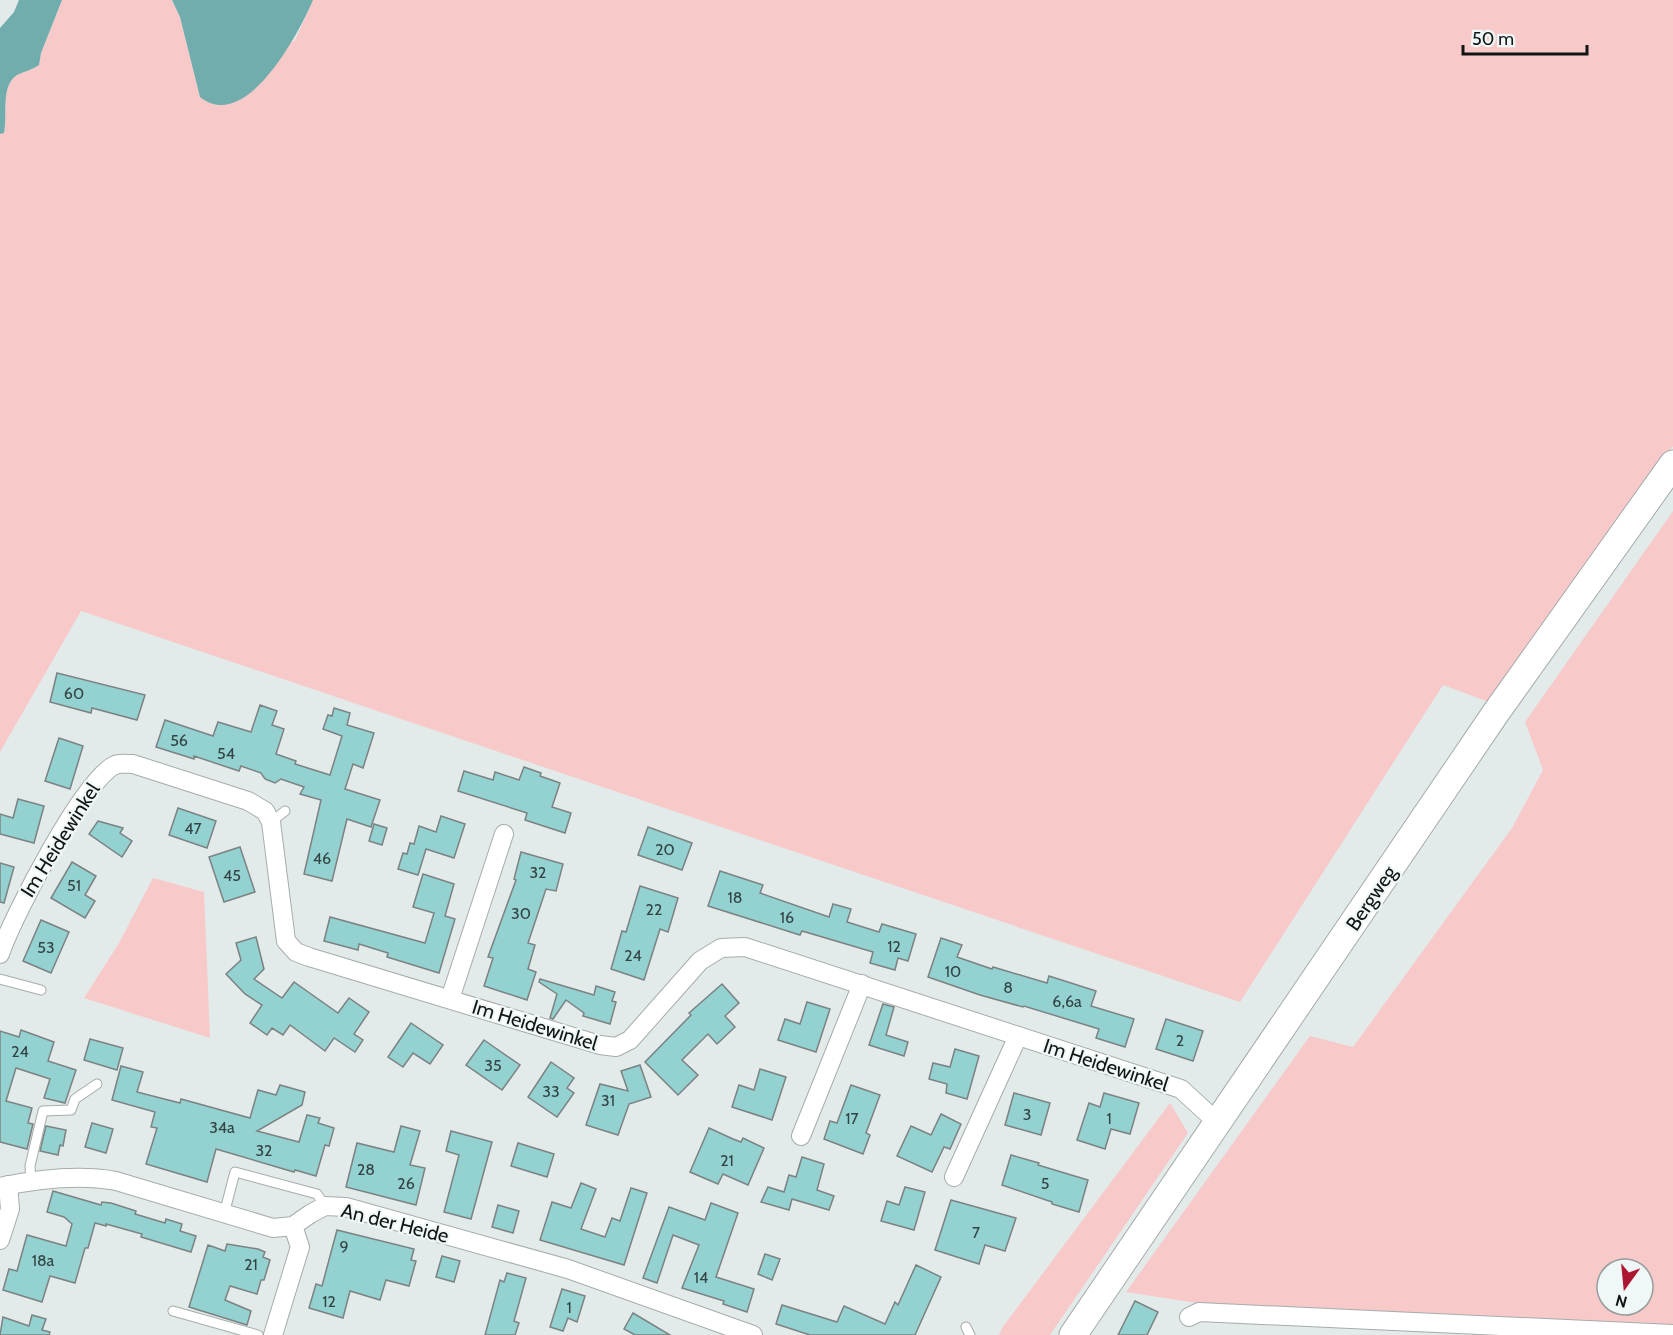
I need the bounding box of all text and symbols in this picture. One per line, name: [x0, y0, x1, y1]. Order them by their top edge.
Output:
scale bar: [1463, 18, 1588, 56]
text: 50 m: [1472, 28, 1514, 50]
house number: 60: [64, 684, 84, 703]
house number: 56: [170, 731, 188, 750]
house number: 54: [217, 744, 235, 763]
street label: Im Heidewinkel: [15, 778, 105, 901]
house number: 47: [184, 819, 202, 838]
house number: 20: [655, 840, 675, 859]
house number: 46: [313, 849, 331, 868]
street label: Bergweg: [1341, 860, 1402, 935]
house number: 32: [529, 863, 547, 882]
house number: 45: [223, 866, 241, 885]
house number: 51: [67, 876, 81, 895]
house number: 18: [728, 888, 742, 907]
house number: 22: [646, 900, 662, 919]
house number: 30: [511, 904, 531, 923]
house number: 16: [780, 908, 794, 927]
house number: 12: [887, 937, 901, 956]
house number: 53: [37, 938, 55, 957]
house number: 24: [624, 946, 642, 965]
house number: 10: [945, 962, 961, 981]
house number: 8: [1003, 978, 1013, 997]
house number: 6,6a: [1052, 992, 1082, 1011]
street label: Im Heidewinkel: [469, 995, 601, 1056]
house number: 2: [1176, 1031, 1184, 1050]
street label: Im Heidewinkel: [1040, 1033, 1172, 1097]
house number: 24: [11, 1042, 29, 1061]
house number: 35: [484, 1056, 502, 1075]
house number: 33: [542, 1082, 560, 1101]
house number: 31: [601, 1091, 615, 1110]
house number: 3: [1023, 1105, 1031, 1124]
house number: 17: [845, 1109, 859, 1128]
house number: 1: [1106, 1109, 1112, 1128]
house number: 34a: [209, 1118, 235, 1137]
house number: 32: [255, 1141, 273, 1160]
house number: 21: [720, 1151, 734, 1170]
house number: 28: [357, 1160, 375, 1179]
house number: 26: [397, 1174, 415, 1193]
house number: 5: [1041, 1174, 1049, 1193]
street label: An der Heide: [339, 1198, 451, 1248]
house number: 7: [972, 1223, 980, 1242]
house number: 9: [339, 1237, 349, 1256]
house number: 18a: [32, 1251, 55, 1270]
house number: 21: [244, 1255, 258, 1274]
north arrow: [1595, 1257, 1655, 1317]
house number: 14: [694, 1268, 708, 1287]
text: N: [1613, 1290, 1629, 1312]
house number: 12: [322, 1292, 336, 1311]
house number: 1: [566, 1298, 572, 1317]

